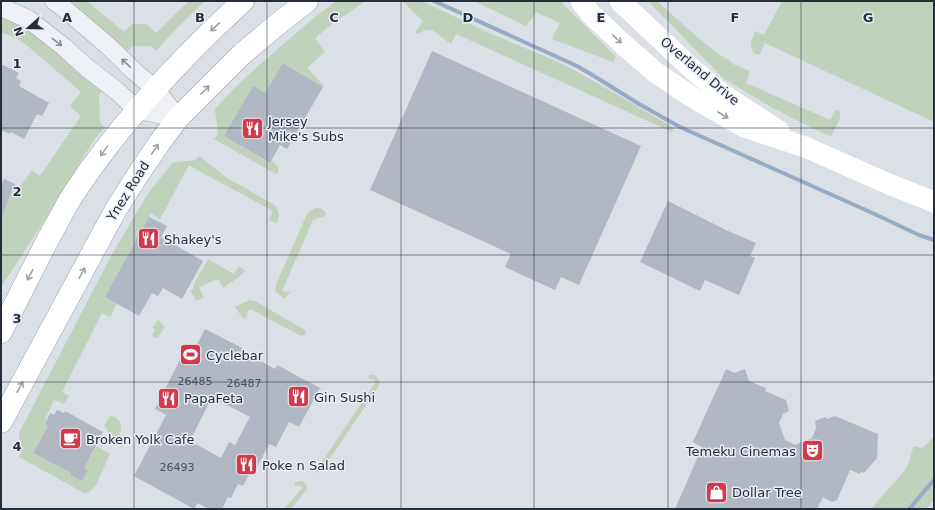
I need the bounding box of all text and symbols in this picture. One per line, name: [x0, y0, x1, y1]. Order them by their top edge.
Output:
north arrow: [8, 8, 48, 48]
text: A: [62, 10, 72, 25]
text: B: [195, 10, 205, 25]
text: C: [329, 10, 339, 25]
text: D: [463, 10, 474, 25]
text: E: [597, 10, 605, 25]
text: F: [731, 10, 739, 25]
text: G: [863, 10, 873, 25]
one-way arrow: [210, 23, 220, 32]
text: N: [11, 25, 27, 38]
one-way arrow: [612, 34, 622, 44]
street label: Overland Drive: [658, 34, 742, 108]
one-way arrow: [52, 37, 63, 46]
text: 1: [12, 56, 22, 71]
one-way arrow: [121, 59, 131, 68]
one-way arrow: [200, 85, 210, 95]
one-way arrow: [717, 111, 729, 119]
place label: Jersey Mike's Subs: [267, 114, 344, 144]
restaurant icon: Jersey Mike's Subs: [239, 115, 265, 141]
one-way arrow: [151, 144, 159, 155]
one-way arrow: [100, 145, 108, 156]
street label: Ynez Road: [103, 158, 152, 225]
text: 2: [12, 184, 22, 199]
restaurant icon: Shakey's: [135, 226, 161, 252]
place label: Shakey's: [164, 232, 222, 247]
one-way arrow: [26, 268, 33, 280]
one-way arrow: [79, 268, 86, 280]
text: 3: [12, 311, 22, 326]
sports icon: Cyclebar: [178, 342, 204, 368]
place label: Cyclebar: [206, 348, 264, 363]
house number: 26485: [178, 375, 213, 388]
house number: 26487: [227, 377, 262, 390]
one-way arrow: [16, 382, 24, 394]
restaurant icon: Gin Sushi: [286, 384, 312, 410]
restaurant icon: PapaFeta: [155, 385, 181, 411]
place label: Gin Sushi: [314, 390, 375, 405]
place label: PapaFeta: [184, 391, 243, 406]
cafe icon: Broken Yolk Cafe: [57, 426, 83, 452]
place label: Broken Yolk Cafe: [86, 432, 194, 447]
theatre icon: Temeku Cinemas: [799, 438, 825, 464]
text: 4: [12, 439, 22, 454]
place label: Temeku Cinemas: [685, 444, 796, 459]
restaurant icon: Poke n Salad: [233, 452, 259, 478]
place label: Poke n Salad: [262, 458, 345, 473]
house number: 26493: [160, 461, 195, 474]
shop icon: Dollar Tree: [704, 479, 730, 505]
place label: Dollar Tree: [732, 485, 802, 500]

